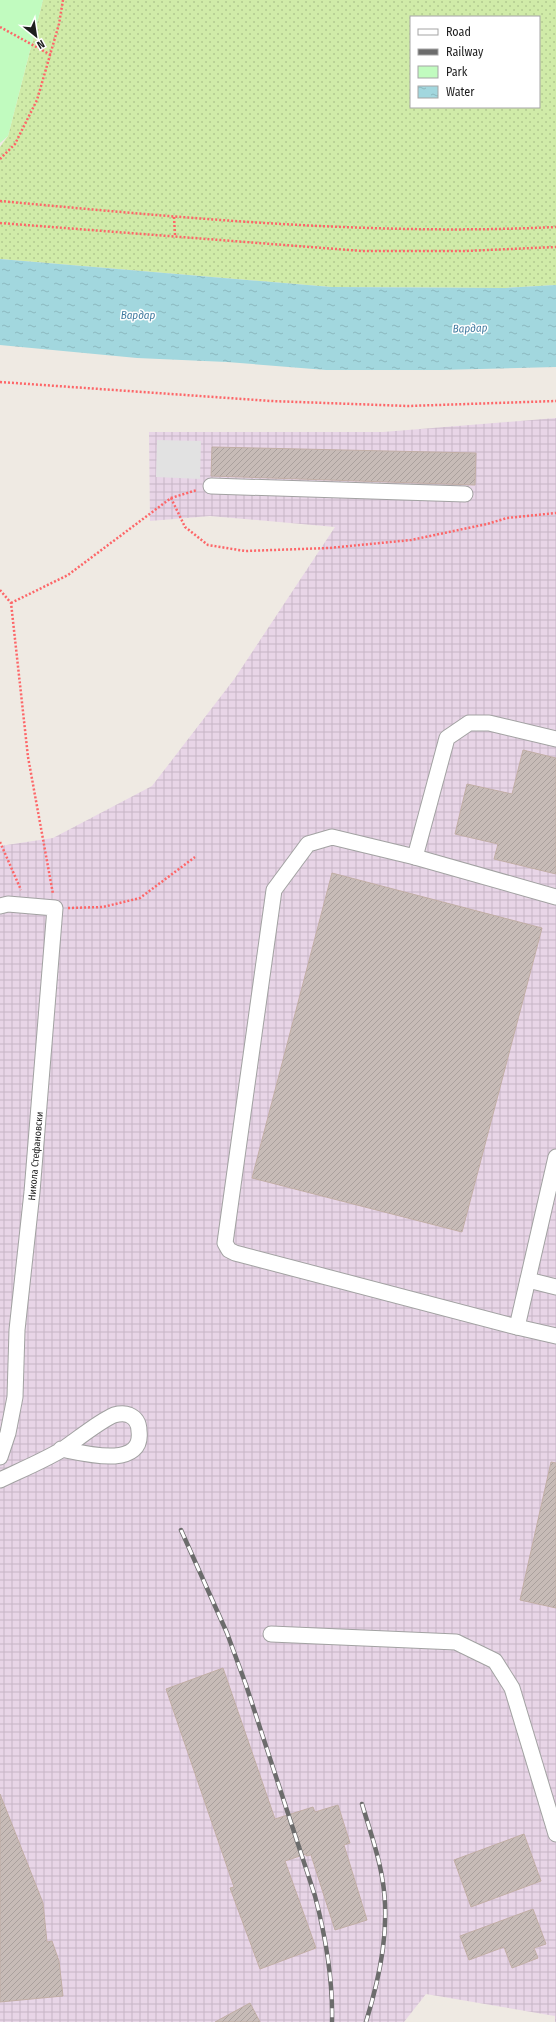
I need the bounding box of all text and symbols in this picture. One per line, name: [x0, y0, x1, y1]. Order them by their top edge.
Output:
north arrow: [16, 16, 56, 56]
legend: [410, 16, 540, 108]
text: Road: [446, 25, 471, 39]
text: N: [35, 37, 47, 52]
text: Railway: [446, 45, 484, 59]
text: Park: [446, 65, 468, 79]
text: Water: [446, 85, 475, 99]
water label: Вардар: [121, 309, 156, 322]
water label: Вардар: [452, 321, 488, 336]
street label: Никола Стефановски: [26, 1111, 46, 1201]

